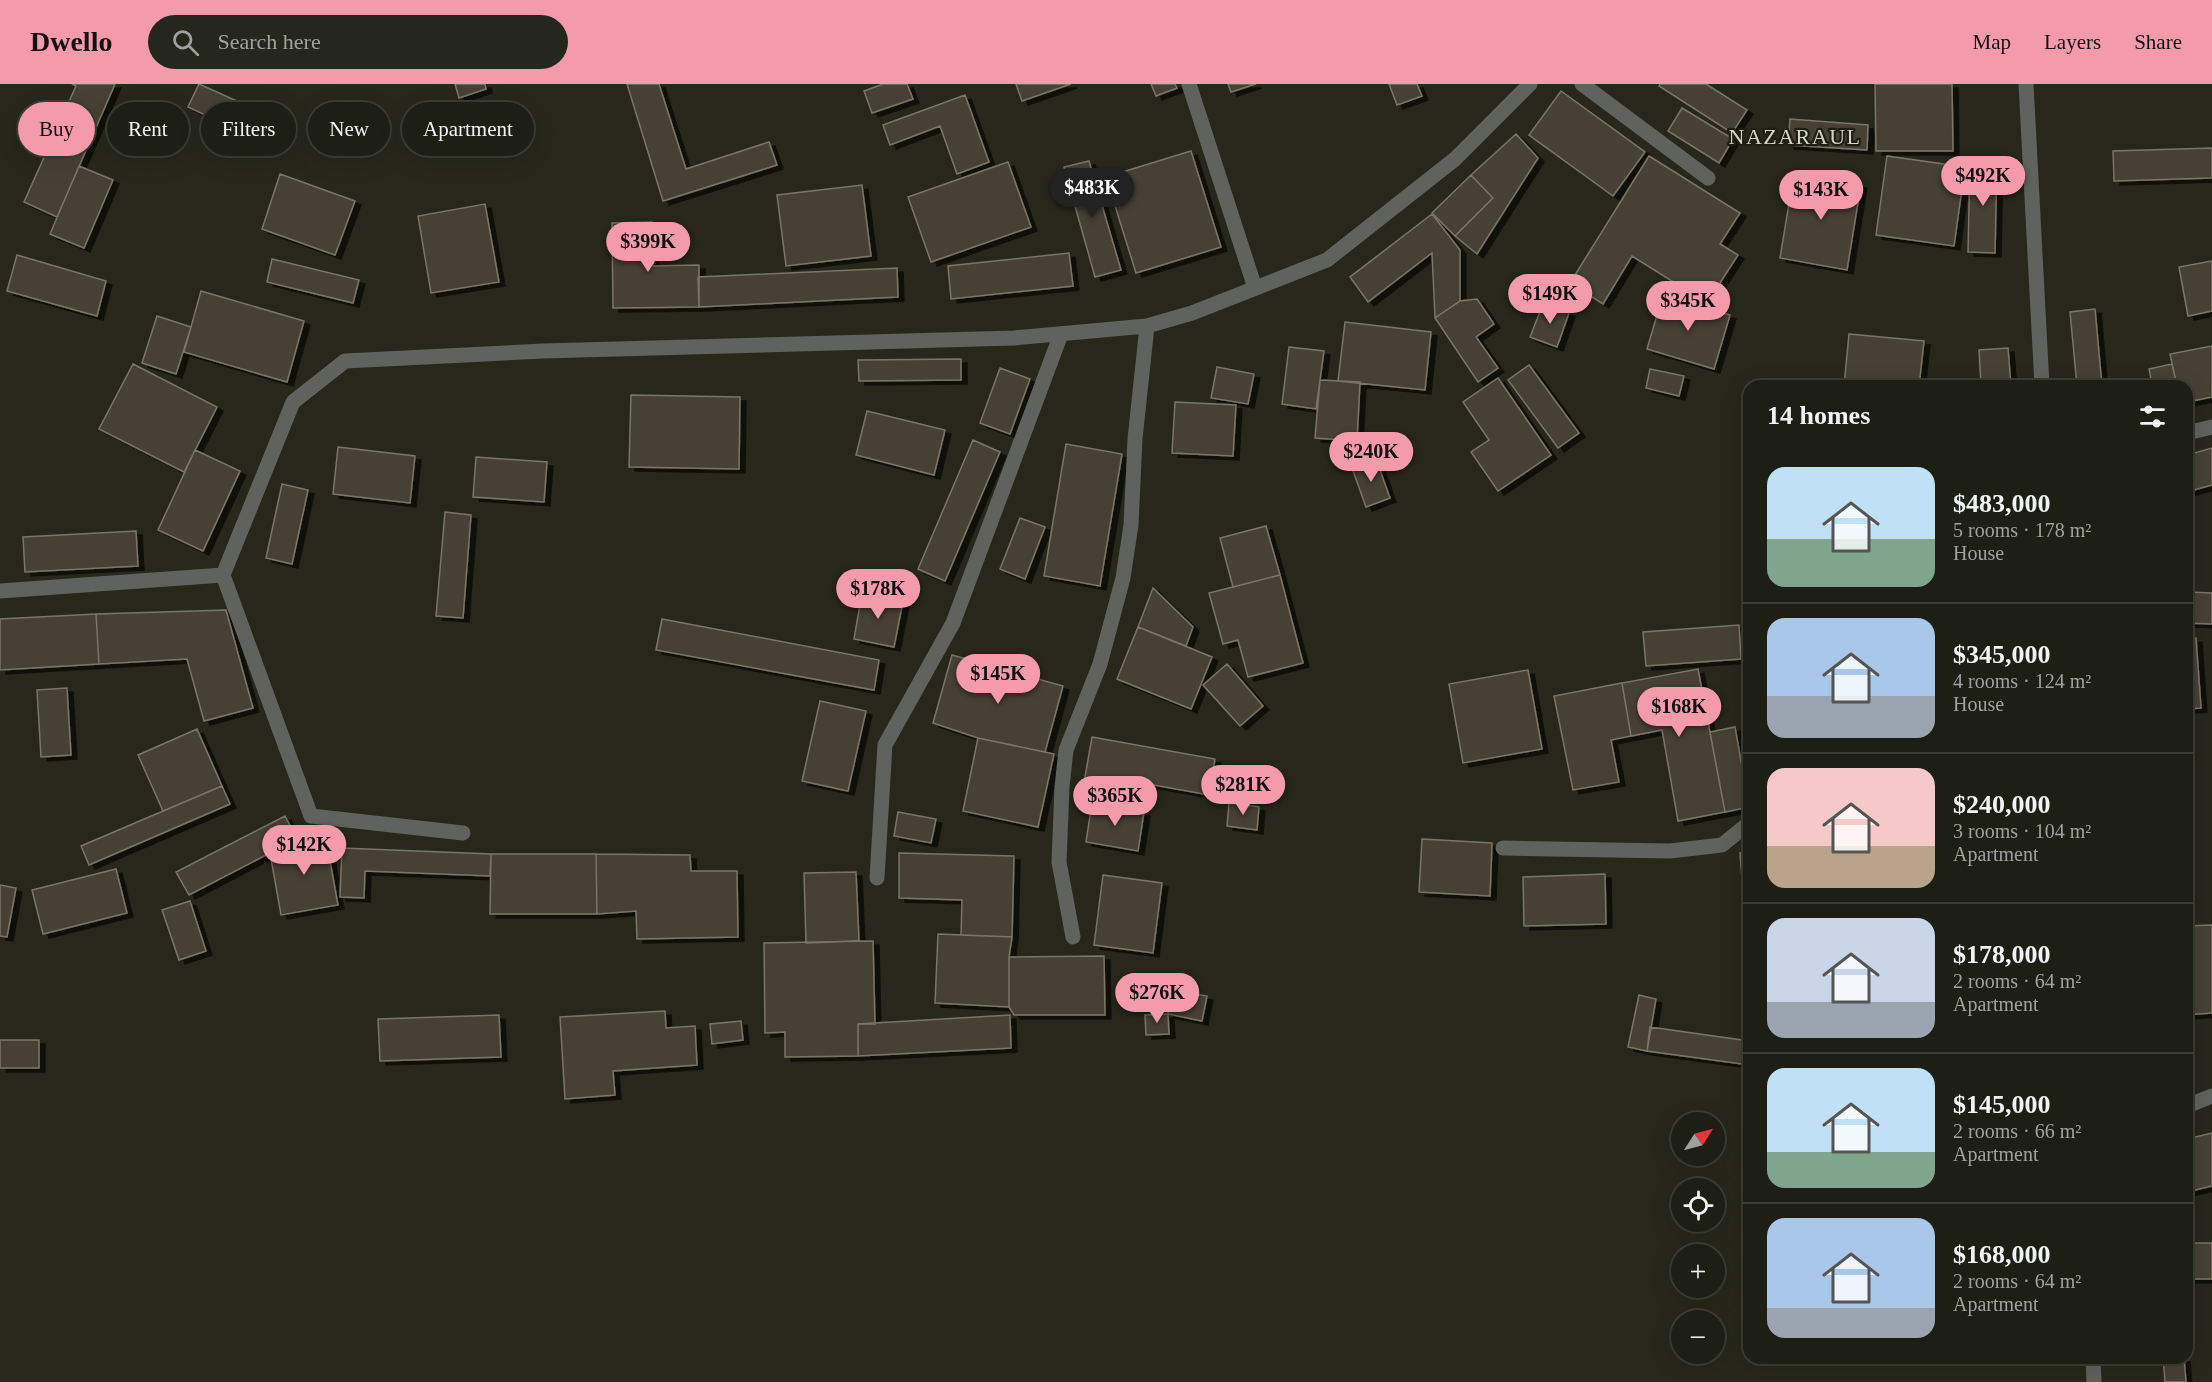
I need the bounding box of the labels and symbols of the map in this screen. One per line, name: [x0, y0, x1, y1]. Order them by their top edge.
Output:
district label: NAZARAUL: [1729, 124, 1862, 149]
pin: $492K: [1941, 156, 2025, 207]
pin: $483K: [1050, 168, 1134, 219]
pin: $143K: [1779, 170, 1863, 221]
pin: $399K: [606, 222, 690, 273]
pin: $149K: [1508, 274, 1592, 325]
pin: $345K: [1646, 281, 1730, 332]
pin: $240K: [1329, 432, 1413, 483]
pin: $178K: [836, 569, 920, 620]
pin: $145K: [956, 654, 1040, 705]
pin: $168K: [1637, 687, 1721, 738]
pin: $281K: [1201, 765, 1285, 816]
pin: $365K: [1073, 776, 1157, 827]
pin: $142K: [262, 825, 346, 876]
pin: $276K: [1115, 973, 1199, 1024]
north arrow: [1671, 1112, 1725, 1166]

